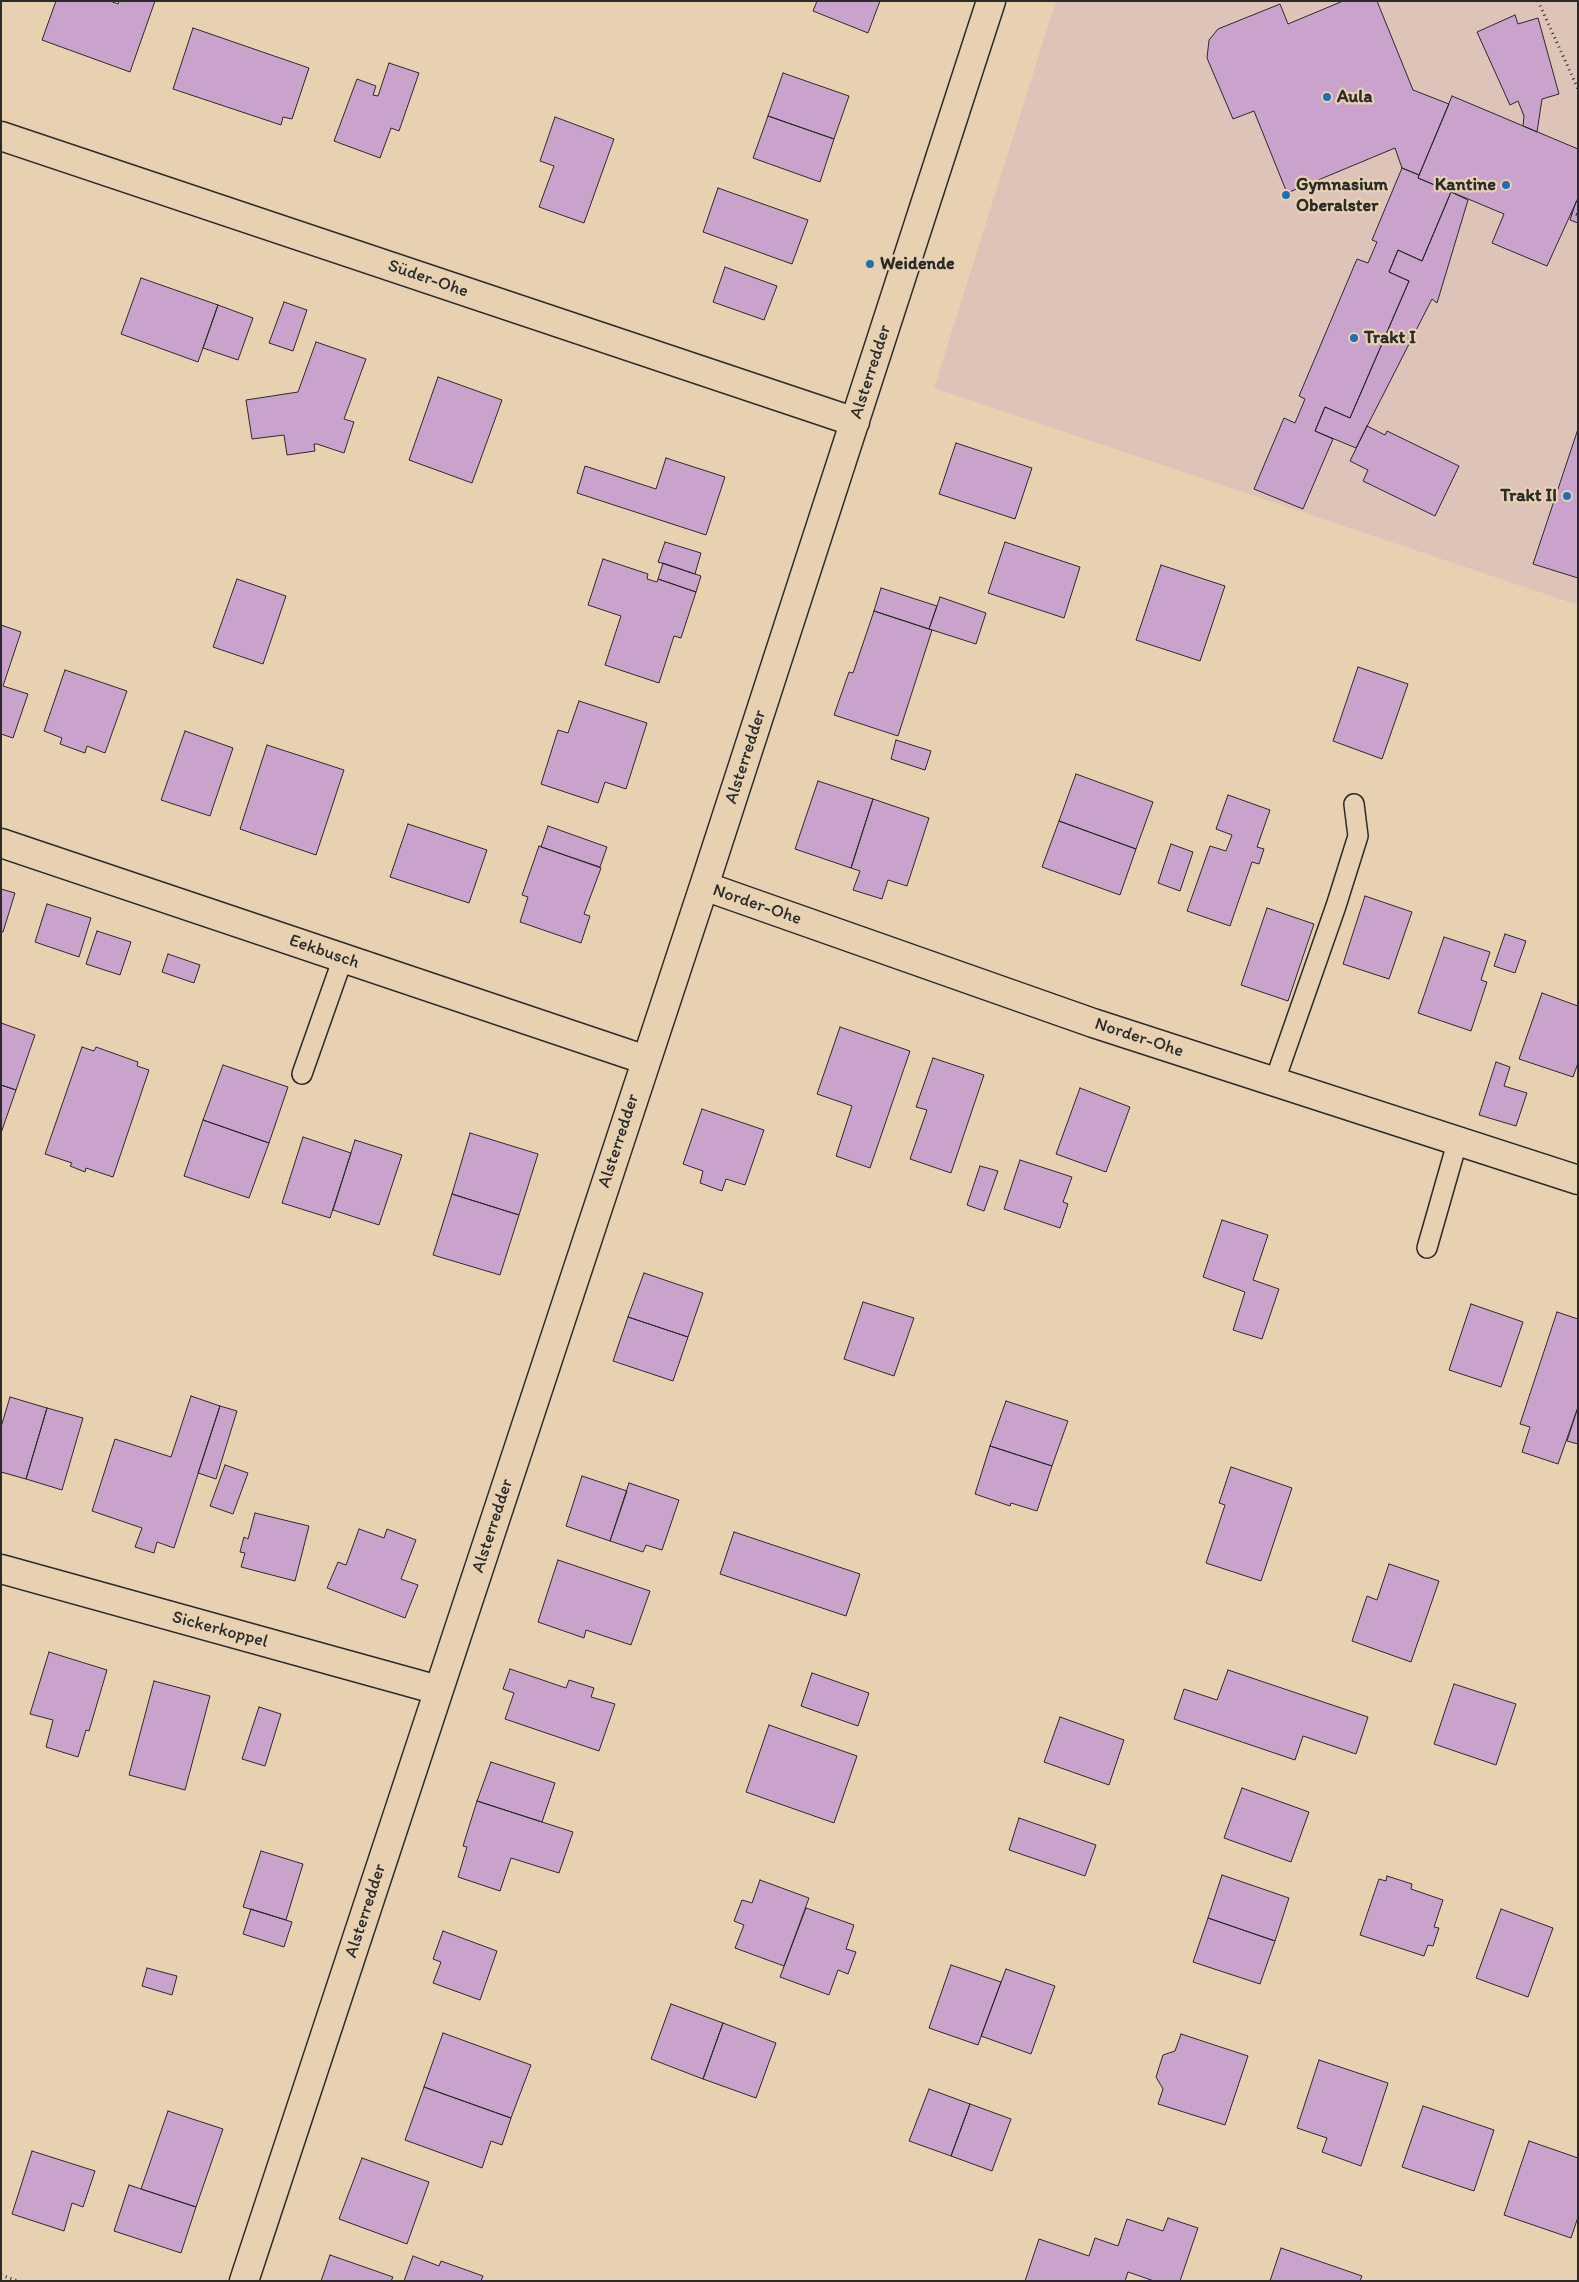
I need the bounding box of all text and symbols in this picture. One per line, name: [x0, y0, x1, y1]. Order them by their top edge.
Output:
place label: Aula: [1337, 86, 1372, 108]
marker: Aula: [1321, 91, 1333, 103]
place label: Gymnasium Oberalster: [1296, 174, 1388, 216]
place label: Kantine: [1435, 174, 1496, 196]
marker: Kantine: [1500, 179, 1512, 191]
marker: Gymnasium Oberalster: [1280, 189, 1292, 201]
place label: Weidende: [880, 253, 955, 275]
street label: Süder-Ohe: [385, 255, 471, 303]
marker: Weidende: [864, 258, 876, 270]
street label: Alsterredder: [846, 322, 896, 422]
place label: Trakt I: [1364, 327, 1416, 349]
marker: Trakt I: [1348, 332, 1360, 344]
place label: Trakt II: [1500, 485, 1557, 507]
marker: Trakt II: [1561, 490, 1573, 502]
street label: Alsterredder: [721, 707, 771, 807]
street label: Norder-Ohe: [710, 880, 804, 930]
street label: Eekbusch: [286, 930, 362, 974]
street label: Norder-Ohe: [1092, 1013, 1186, 1063]
street label: Alsterredder: [594, 1091, 644, 1191]
street label: Alsterredder: [468, 1476, 518, 1576]
street label: Sickerkoppel: [170, 1607, 270, 1653]
street label: Alsterredder: [341, 1861, 391, 1961]

